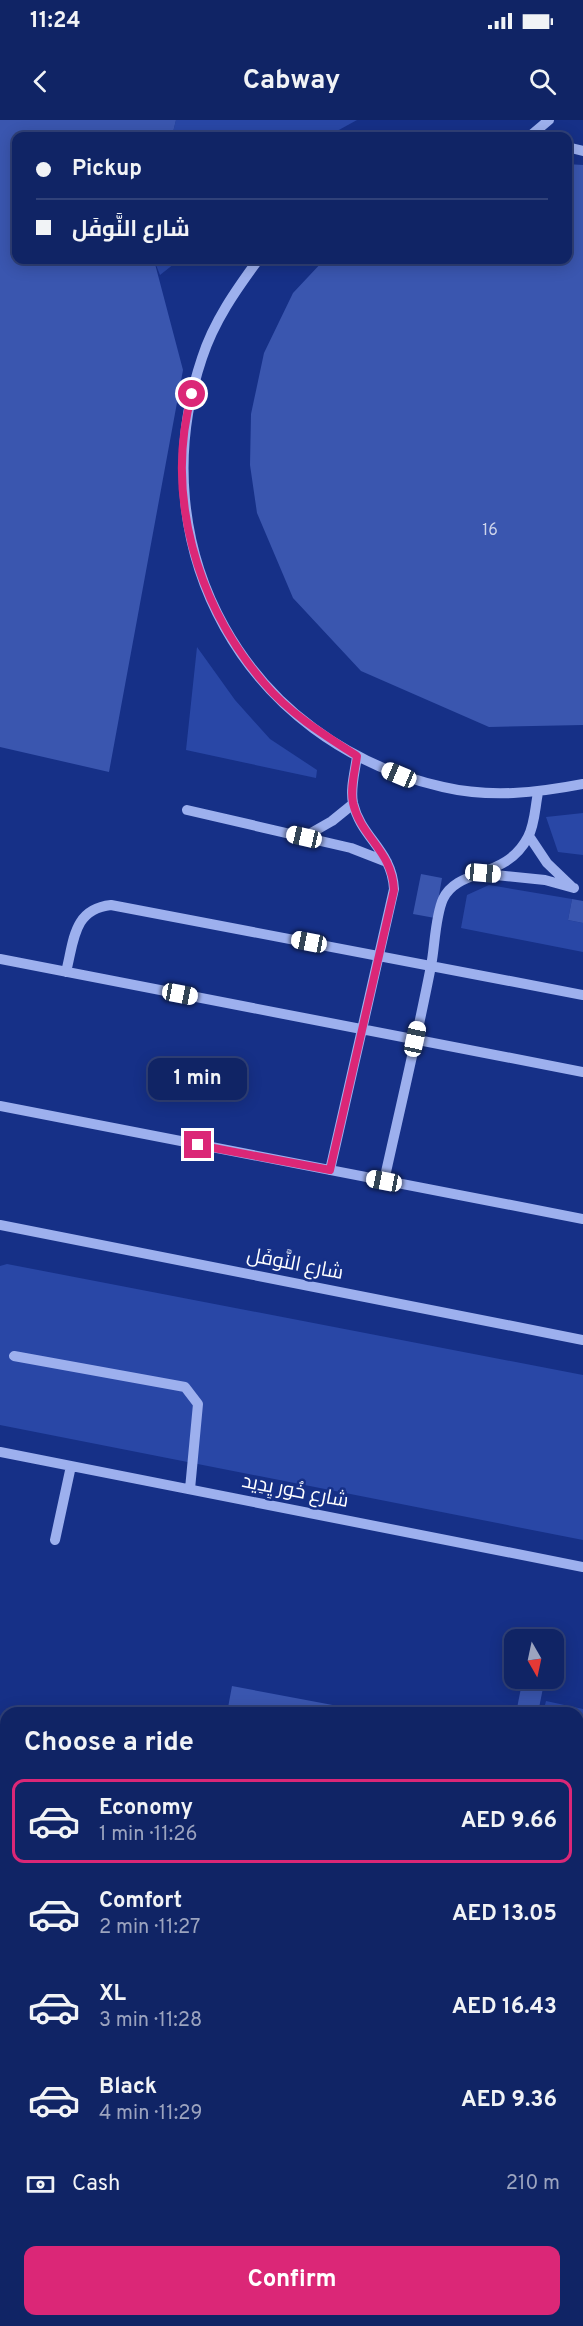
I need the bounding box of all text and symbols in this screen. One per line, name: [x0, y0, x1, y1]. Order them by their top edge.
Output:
text: 11:24: [30, 8, 81, 35]
text: Cabway: [243, 64, 340, 98]
icon: back: [24, 65, 57, 98]
icon: search: [526, 65, 559, 98]
text: Pickup: [72, 156, 142, 183]
text: شارع النَّوفَل: [72, 217, 190, 244]
route start: [178, 380, 205, 407]
house number: 16: [482, 521, 498, 541]
car: [379, 760, 419, 790]
car: [284, 824, 324, 850]
car: [464, 862, 502, 884]
car: [290, 930, 328, 954]
car: [161, 982, 199, 1006]
car: [402, 1020, 428, 1058]
callout: 1 min: [148, 1058, 248, 1100]
text: 1 min: [173, 1066, 222, 1092]
route end: [184, 1131, 211, 1158]
car: [365, 1169, 403, 1193]
street label: شارع النَّوفَل: [244, 1242, 346, 1287]
street label: شارع خُور يِدِيد: [239, 1469, 351, 1515]
north arrow: [504, 1629, 564, 1689]
map controls: [504, 1629, 564, 1689]
text: Choose a ride: [24, 1726, 194, 1760]
icon: car: [27, 1794, 81, 1848]
text: Economy: [99, 1795, 193, 1822]
text: AED 9.66: [461, 1808, 557, 1835]
text: 1 min · 11:26: [99, 1822, 197, 1848]
icon: car: [27, 1887, 81, 1941]
text: Comfort: [99, 1888, 182, 1915]
text: AED 13.05: [452, 1901, 557, 1928]
text: 2 min · 11:27: [99, 1915, 201, 1941]
icon: car: [27, 1980, 81, 2034]
text: XL: [99, 1981, 126, 2008]
text: AED 16.43: [452, 1994, 557, 2021]
text: 3 min · 11:28: [99, 2008, 202, 2034]
icon: car: [27, 2073, 81, 2127]
text: Black: [99, 2074, 157, 2101]
text: AED 9.36: [461, 2087, 557, 2114]
text: 4 min · 11:29: [99, 2101, 202, 2127]
icon: cash: [24, 2168, 57, 2201]
text: Cash: [72, 2171, 121, 2198]
text: 210 m: [506, 2171, 560, 2197]
button: Confirm: [24, 2246, 560, 2315]

